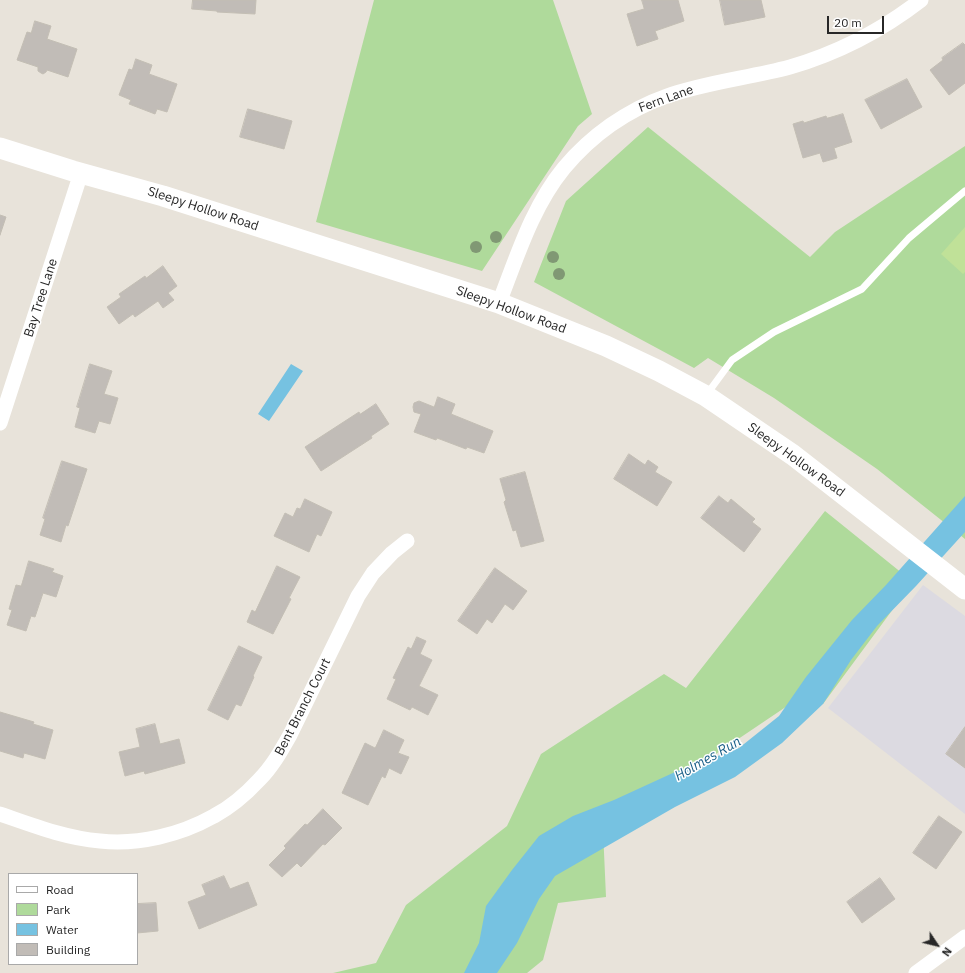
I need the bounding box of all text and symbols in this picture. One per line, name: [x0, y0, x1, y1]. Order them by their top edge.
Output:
scale bar: [829, 8, 886, 34]
text: 20 m: [834, 15, 862, 30]
street label: Fern Lane: [636, 82, 696, 116]
street label: Sleepy Hollow Road: [145, 184, 261, 234]
street label: Bay Tree Lane: [21, 257, 61, 339]
street label: Sleepy Hollow Road: [454, 283, 568, 337]
street label: Sleepy Hollow Road: [744, 420, 848, 500]
street label: Bent Branch Court: [272, 656, 334, 758]
water label: Holmes Run: [672, 733, 744, 785]
legend: [8, 873, 138, 965]
text: Road: [46, 882, 74, 897]
text: Park: [46, 902, 70, 917]
text: Water: [46, 922, 78, 937]
north arrow: [917, 925, 957, 965]
text: Building: [46, 942, 90, 957]
text: N: [939, 945, 955, 959]

